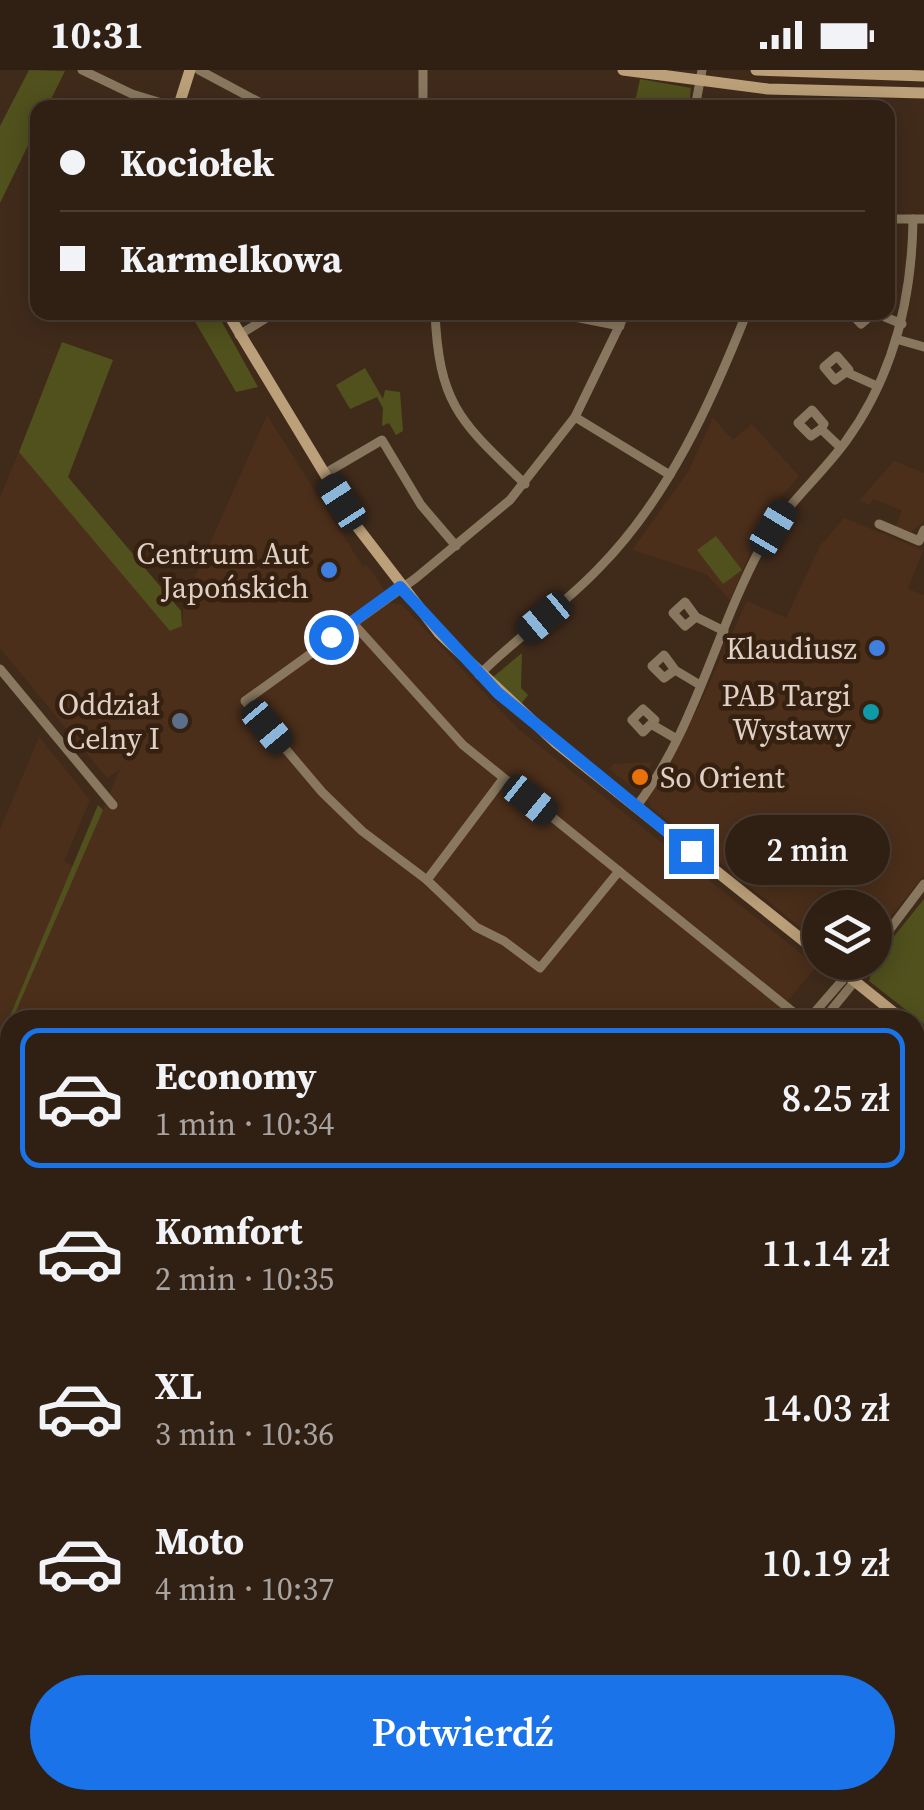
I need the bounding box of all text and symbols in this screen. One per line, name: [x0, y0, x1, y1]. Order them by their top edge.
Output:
text: 10:31: [50, 9, 144, 61]
text: Kociołek: [120, 137, 274, 189]
text: Karmelkowa: [120, 233, 342, 285]
car: [313, 469, 371, 535]
car: [745, 495, 801, 561]
place label: Centrum Aut Japońskich: [136, 533, 309, 608]
marker: Centrum Aut Japońskich: [318, 559, 340, 581]
car: [511, 587, 577, 649]
route start: [309, 615, 354, 660]
place label: Klaudiusz: [726, 628, 857, 669]
marker: Klaudiusz: [866, 637, 888, 659]
place label: PAB Targi Wystawy: [721, 675, 852, 750]
place label: Oddział Celny I: [58, 684, 160, 759]
car: [236, 694, 298, 760]
marker: PAB Targi Wystawy: [860, 701, 882, 723]
marker: Oddział Celny I: [169, 710, 191, 732]
place label: So Orient: [660, 757, 785, 798]
marker: So Orient: [629, 766, 651, 788]
car: [497, 769, 563, 831]
callout: 2 min: [726, 816, 891, 886]
text: 2 min: [766, 828, 849, 872]
route end: [669, 829, 714, 874]
map controls: [802, 890, 892, 980]
button: layers: [802, 890, 892, 980]
text: Economy: [155, 1050, 317, 1102]
icon: car: [35, 1053, 125, 1143]
text: 8.25 zł: [782, 1072, 890, 1124]
text: 1 min · 10:34: [155, 1102, 334, 1146]
text: Komfort: [155, 1205, 303, 1257]
icon: car: [35, 1208, 125, 1298]
text: 11.14 zł: [762, 1227, 890, 1279]
text: 2 min · 10:35: [155, 1257, 334, 1301]
text: XL: [155, 1360, 202, 1412]
icon: car: [35, 1363, 125, 1453]
text: 14.03 zł: [762, 1382, 890, 1434]
text: 3 min · 10:36: [155, 1412, 334, 1456]
text: Moto: [155, 1515, 244, 1567]
icon: car: [35, 1518, 125, 1608]
text: 10.19 zł: [762, 1537, 890, 1589]
text: 4 min · 10:37: [155, 1567, 334, 1611]
button: Potwierdź: [30, 1675, 895, 1790]

